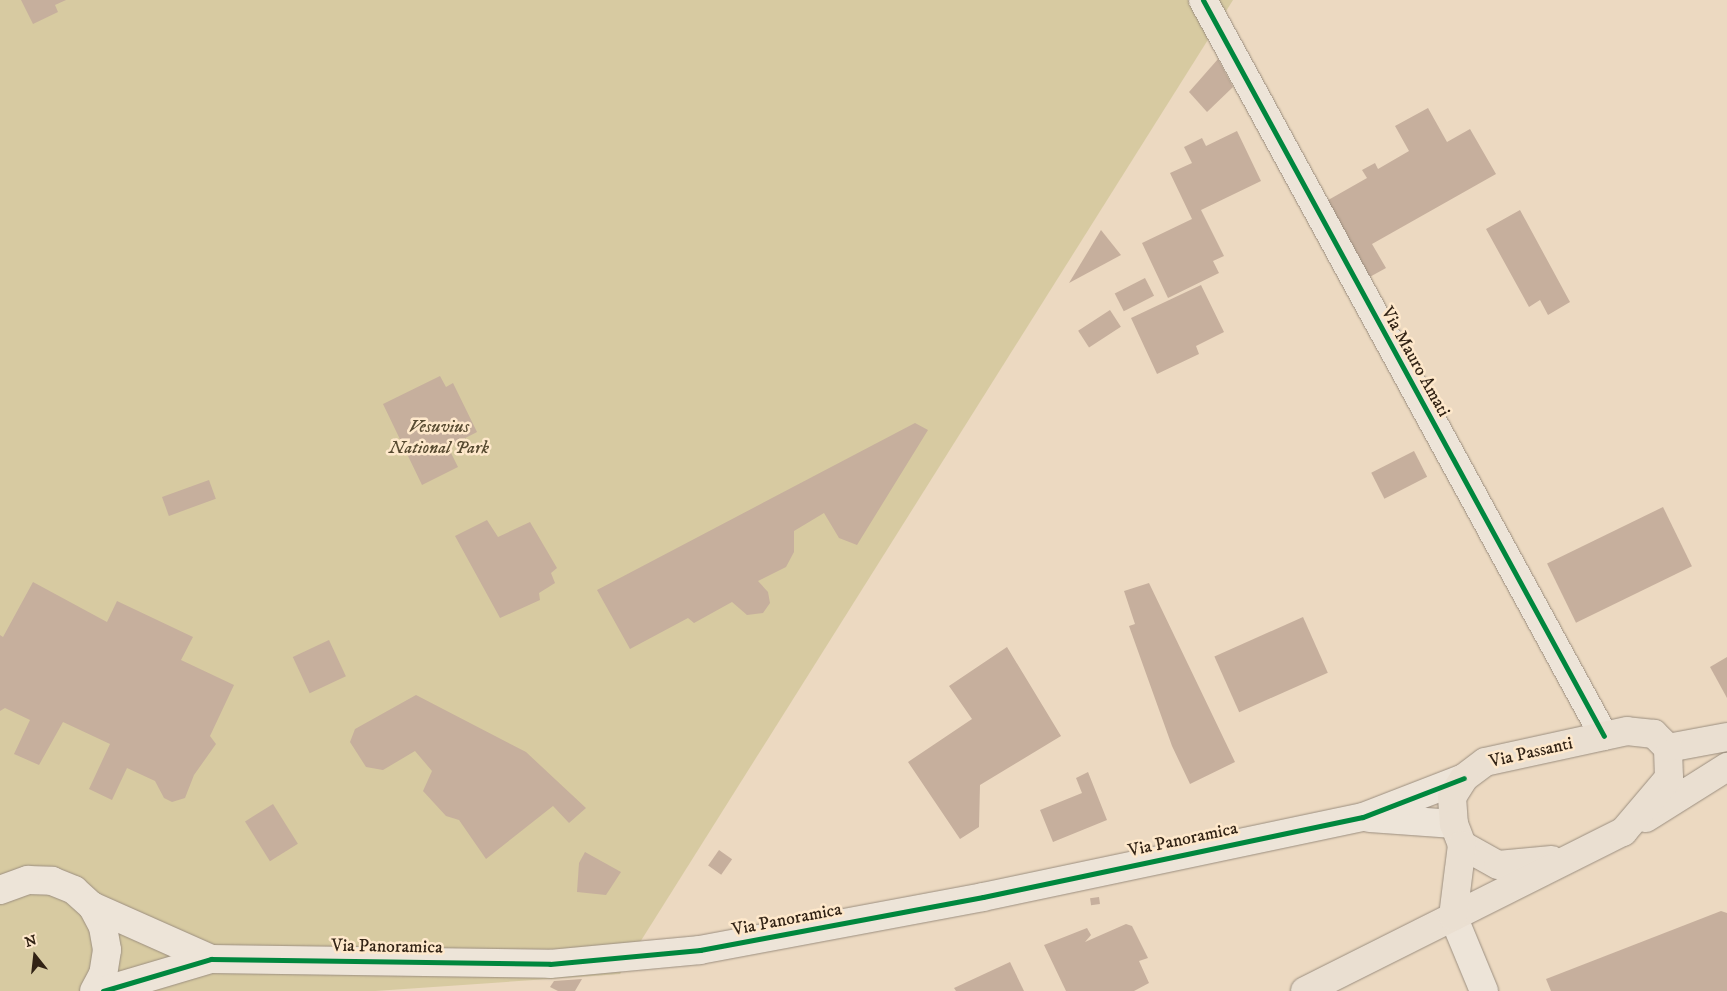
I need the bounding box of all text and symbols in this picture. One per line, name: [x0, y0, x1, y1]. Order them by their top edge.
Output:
street label: Via Mauro Amati: [1376, 303, 1454, 421]
park label: Vesuvius National Park: [389, 417, 489, 459]
street label: Via Passanti: [1487, 733, 1575, 773]
street label: Via Panoramica: [1126, 818, 1240, 862]
street label: Via Panoramica: [730, 899, 844, 941]
north arrow: [10, 931, 60, 981]
text: N: [23, 931, 39, 952]
street label: Via Panoramica: [331, 935, 443, 959]

